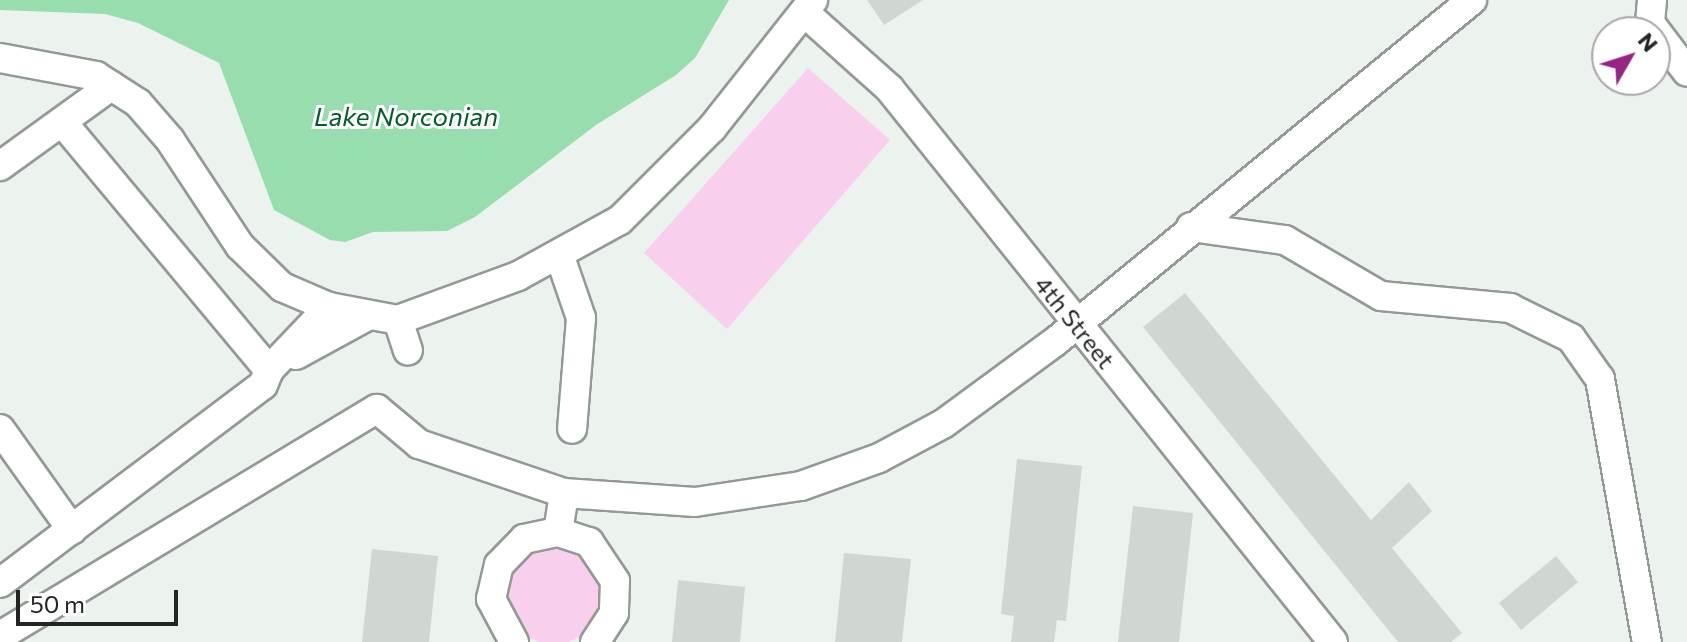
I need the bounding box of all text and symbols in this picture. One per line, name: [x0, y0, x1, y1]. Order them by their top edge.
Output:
north arrow: [1591, 16, 1671, 96]
text: N: [1633, 27, 1664, 57]
water label: Lake Norconian: [314, 100, 498, 132]
street label: 4th Street: [1029, 270, 1121, 374]
scale bar: [20, 574, 182, 624]
text: 50 m: [30, 589, 85, 618]

